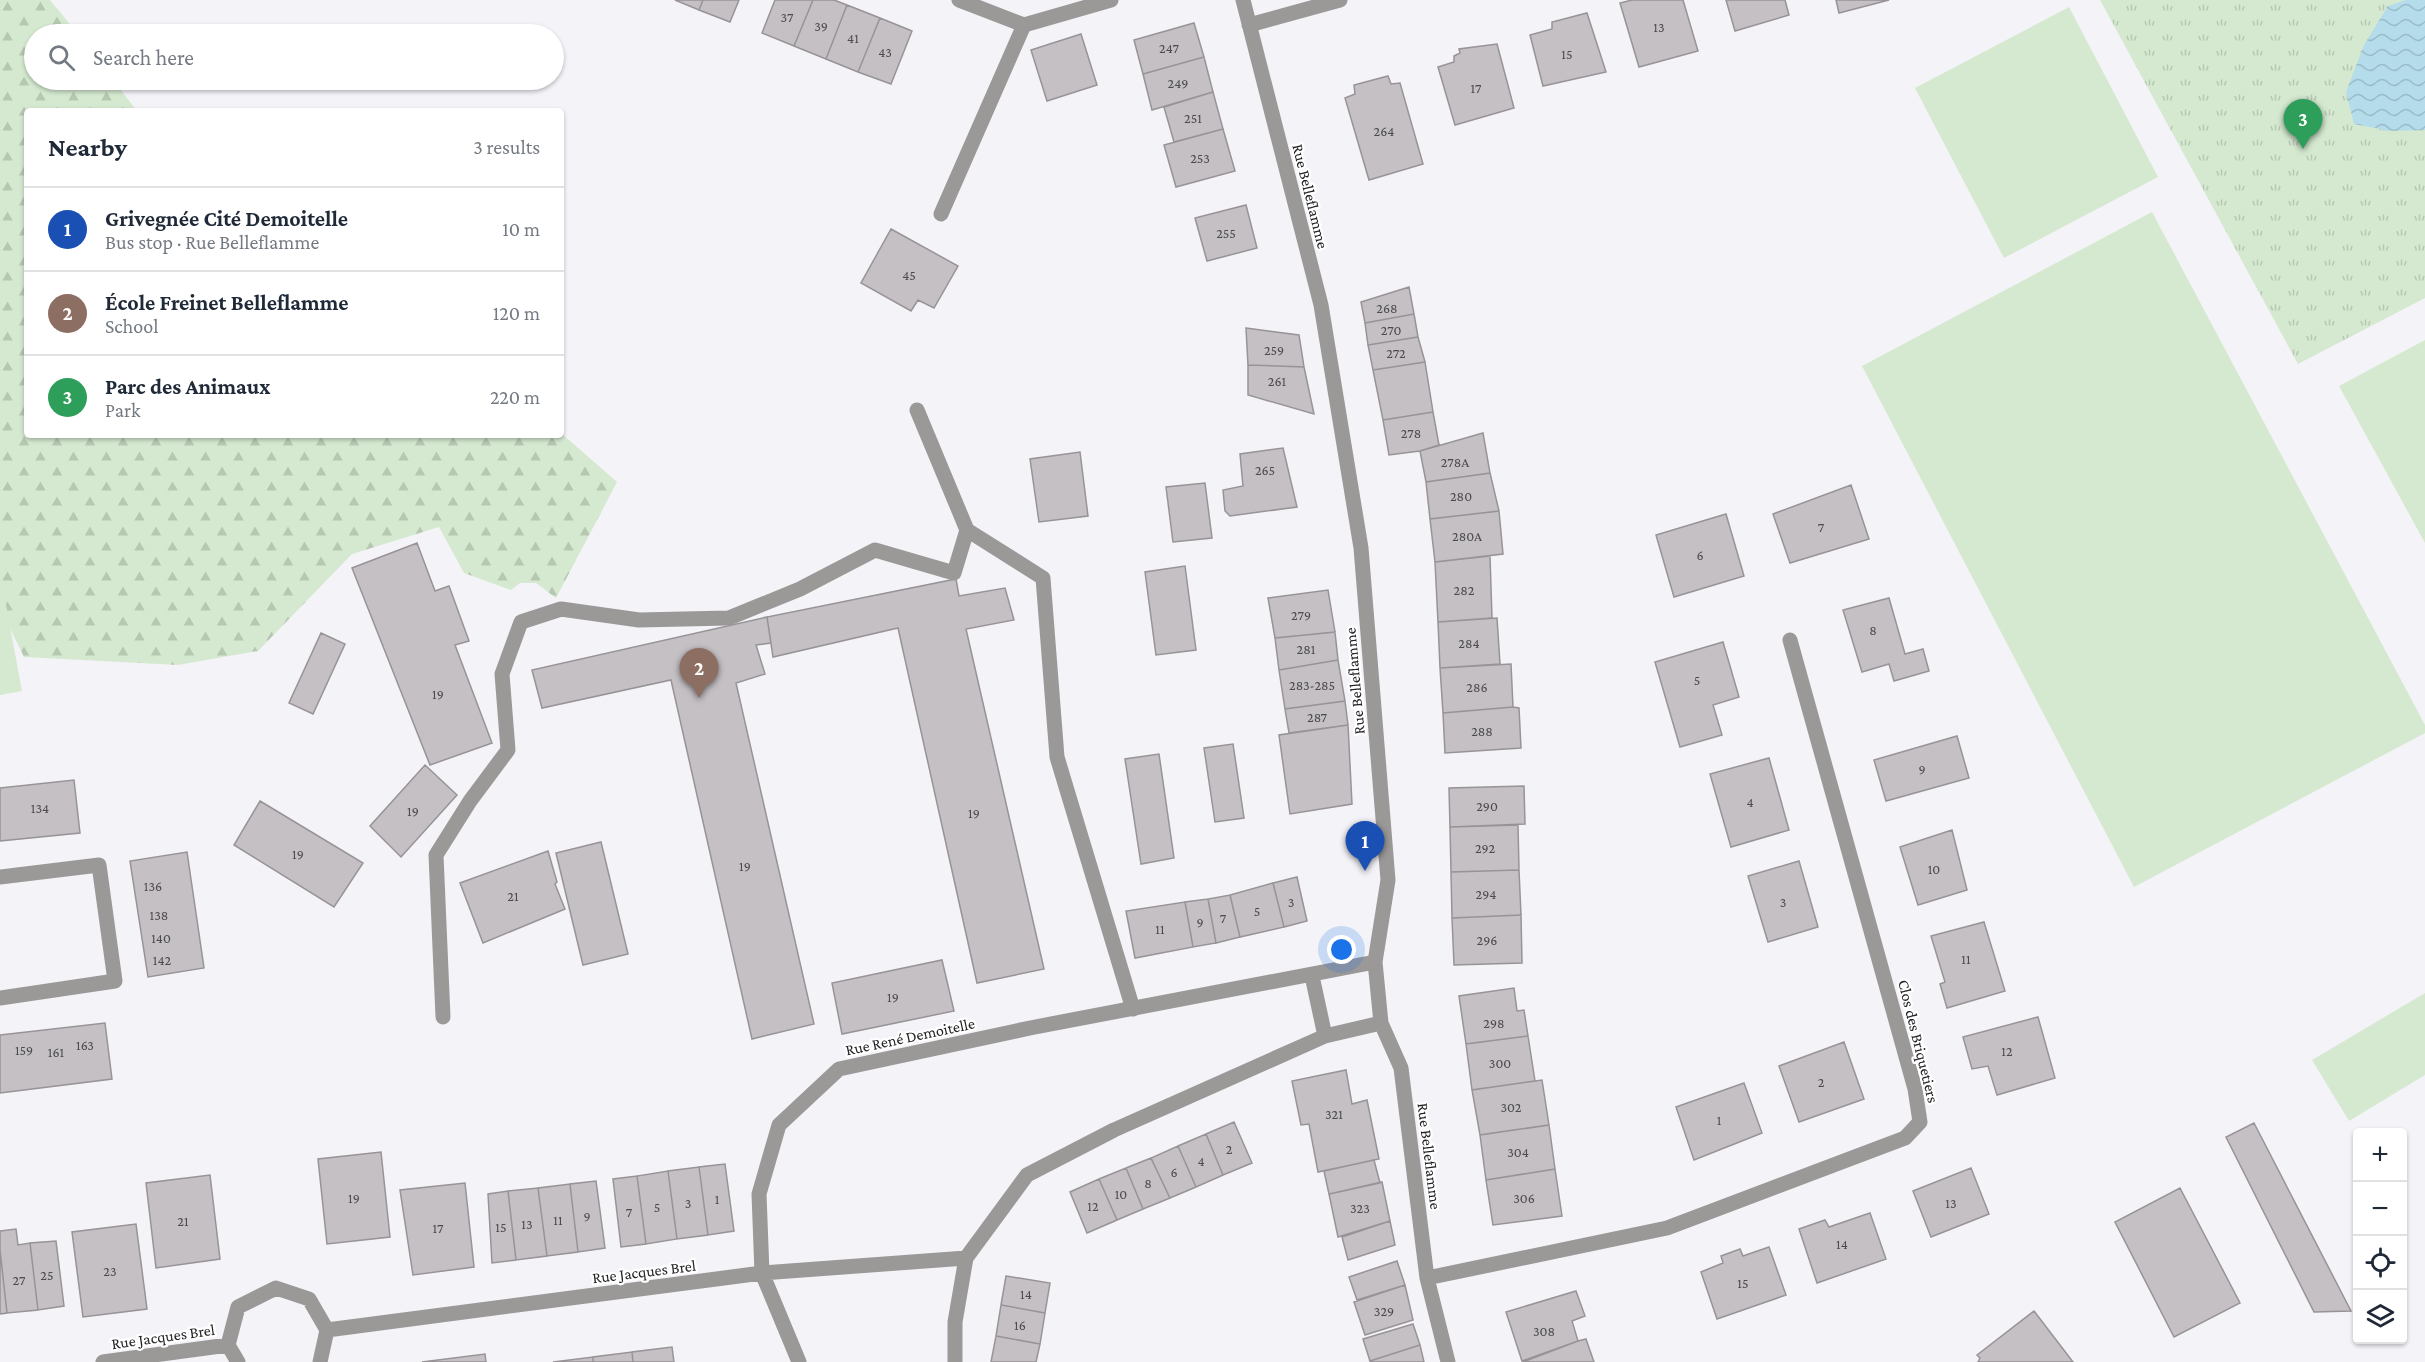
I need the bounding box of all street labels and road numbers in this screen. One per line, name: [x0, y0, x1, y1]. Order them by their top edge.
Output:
street label: Rue Belleflamme: [1289, 142, 1332, 250]
street label: Rue Belleflamme: [1341, 627, 1368, 735]
street label: Clos des Briquetiers: [1894, 978, 1942, 1105]
street label: Rue René Demoitelle: [844, 1014, 976, 1059]
street label: Rue Belleflamme: [1415, 1102, 1444, 1210]
street label: Rue Jacques Brel: [591, 1257, 697, 1287]
street label: Rue Jacques Brel: [110, 1321, 216, 1353]

